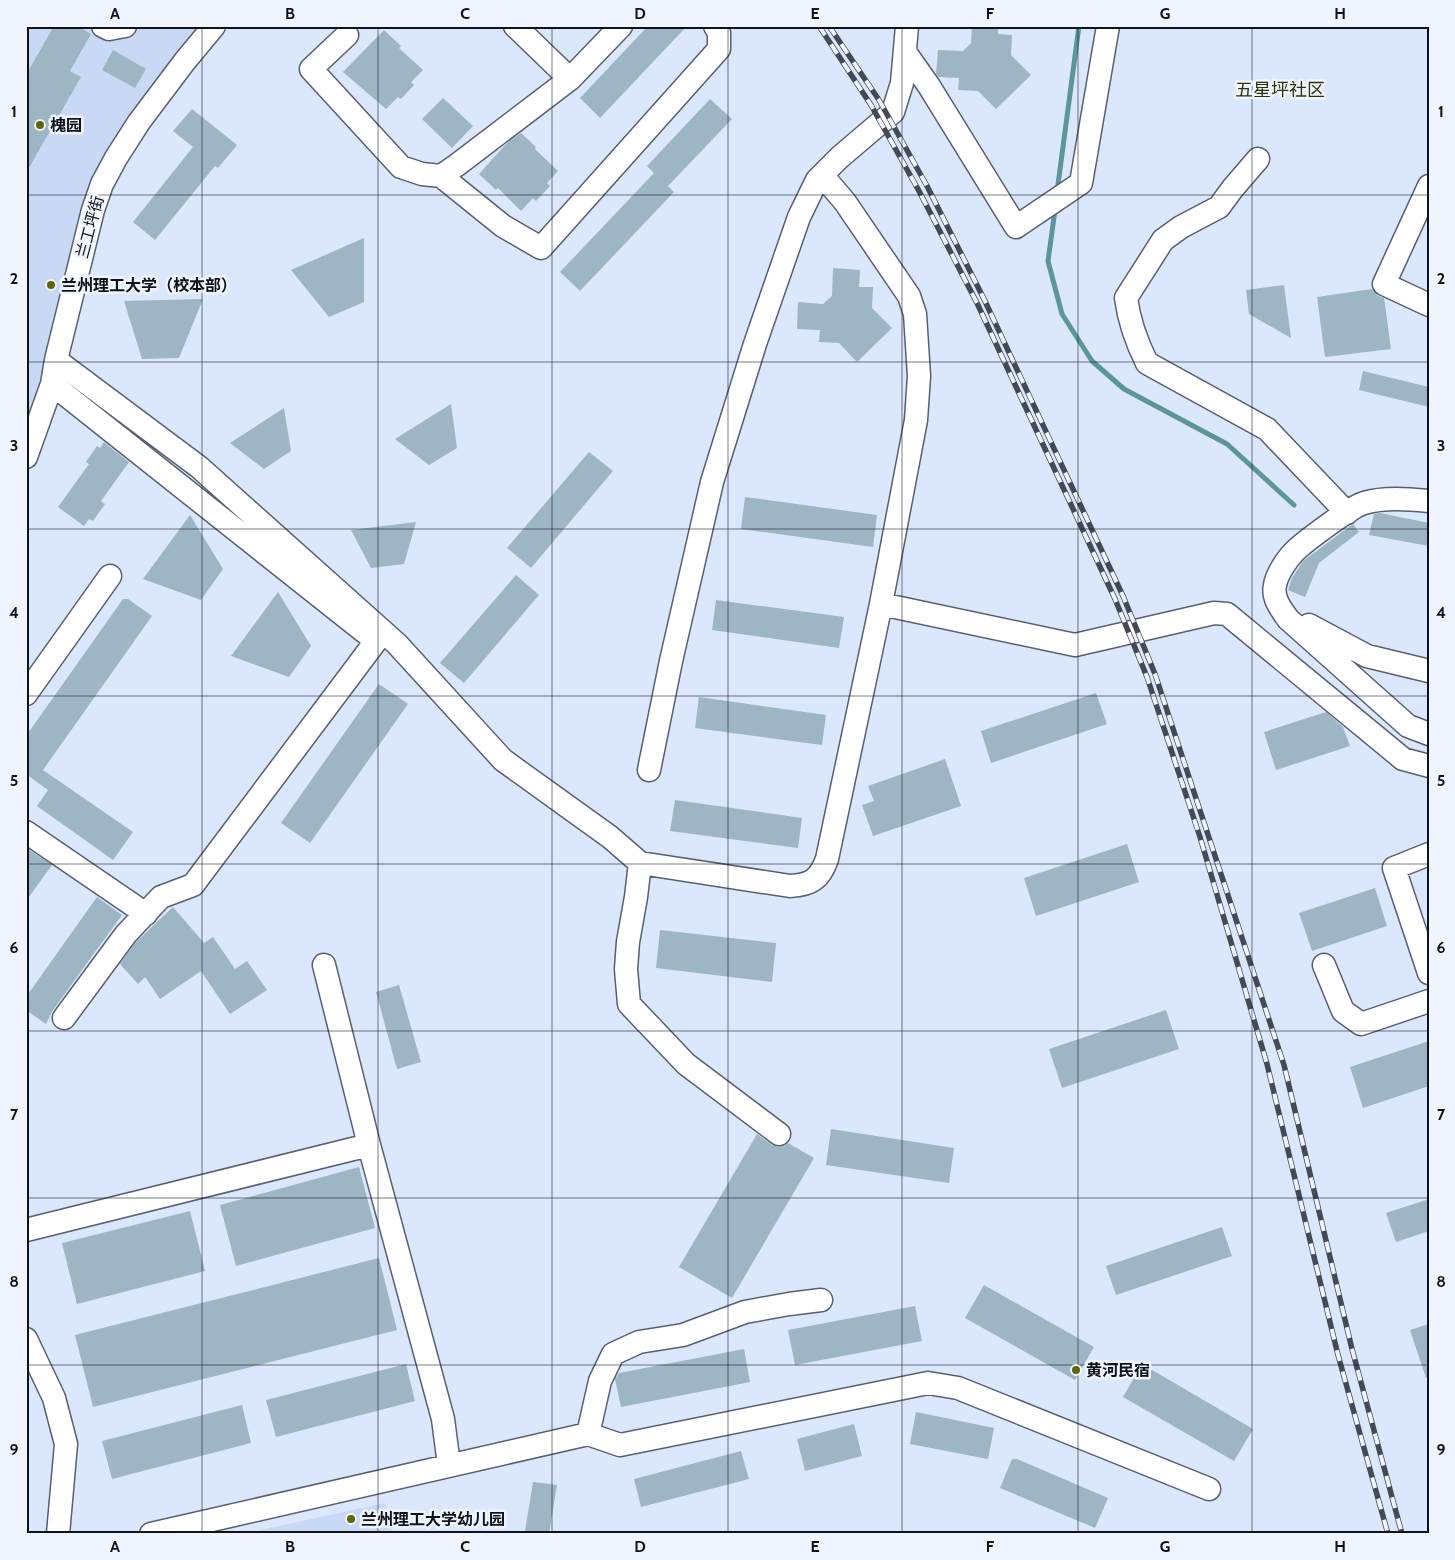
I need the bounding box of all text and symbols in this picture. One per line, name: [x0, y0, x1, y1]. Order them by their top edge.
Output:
text: A: [110, 4, 120, 23]
text: B: [285, 4, 295, 23]
text: C: [460, 4, 470, 23]
text: D: [634, 4, 646, 23]
text: E: [810, 4, 820, 23]
text: F: [986, 4, 995, 23]
text: G: [1160, 4, 1170, 23]
text: H: [1334, 4, 1346, 23]
district label: 五星坪社区: [1235, 79, 1325, 101]
text: 1: [11, 102, 17, 121]
text: 1: [1438, 102, 1444, 121]
place label: 槐园: [50, 116, 82, 135]
marker: 槐园: [34, 119, 46, 131]
street label: 兰工坪街: [73, 194, 107, 260]
text: 2: [10, 269, 18, 288]
text: 2: [1437, 269, 1445, 288]
place label: 兰州理工大学（校本部）: [61, 276, 237, 295]
marker: 兰州理工大学（校本部）: [45, 279, 57, 291]
text: 3: [10, 436, 18, 455]
text: 3: [1437, 436, 1445, 455]
text: 4: [9, 603, 19, 622]
text: 4: [1436, 603, 1446, 622]
text: 5: [10, 771, 18, 790]
text: 5: [1437, 771, 1445, 790]
text: 6: [10, 938, 19, 957]
text: 6: [1437, 938, 1446, 957]
text: 7: [10, 1105, 19, 1124]
text: 7: [1437, 1105, 1446, 1124]
text: 8: [9, 1272, 19, 1291]
text: 8: [1436, 1272, 1446, 1291]
place label: 黄河民宿: [1086, 1361, 1150, 1380]
marker: 黄河民宿: [1070, 1364, 1082, 1376]
text: 9: [10, 1440, 19, 1459]
text: 9: [1437, 1440, 1446, 1459]
place label: 兰州理工大学幼儿园: [361, 1510, 505, 1529]
marker: 兰州理工大学幼儿园: [345, 1513, 357, 1525]
text: A: [110, 1537, 120, 1556]
text: B: [285, 1537, 295, 1556]
text: C: [460, 1537, 470, 1556]
text: D: [634, 1537, 646, 1556]
text: E: [810, 1537, 820, 1556]
text: F: [986, 1537, 995, 1556]
text: G: [1160, 1537, 1170, 1556]
text: H: [1334, 1537, 1346, 1556]

